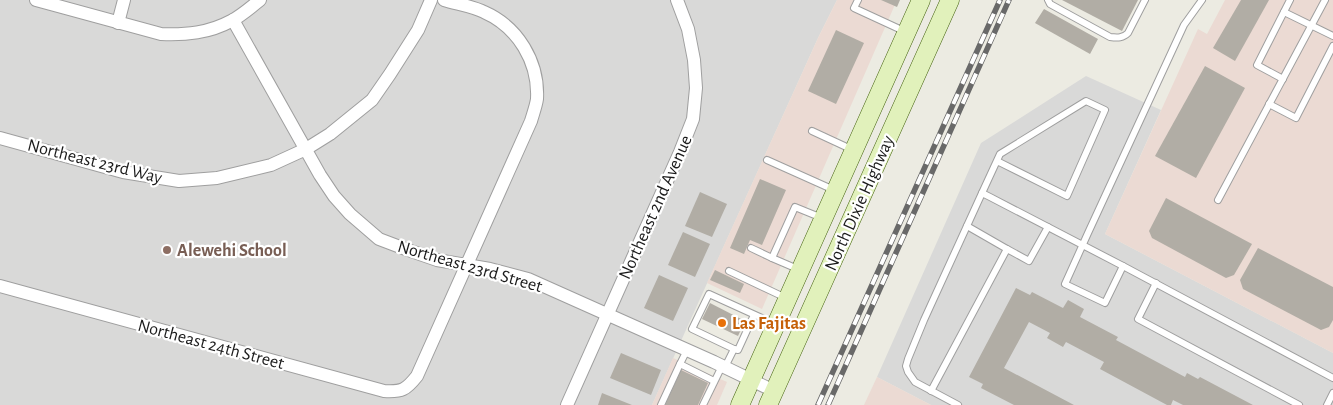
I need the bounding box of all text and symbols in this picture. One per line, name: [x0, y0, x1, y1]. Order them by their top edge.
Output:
street label: Northeast 2nd Avenue: [616, 133, 696, 282]
street label: North Dixie Highway: [822, 133, 898, 274]
street label: Northeast 23rd Way: [26, 137, 164, 187]
street label: Northeast 23rd Street: [395, 238, 544, 296]
place label: Alewehi School: [177, 242, 287, 260]
marker: Alewehi School: [161, 244, 173, 256]
place label: Las Fajitas: [732, 315, 806, 333]
street label: Northeast 24th Street: [136, 317, 286, 373]
marker: Las Fajitas: [716, 317, 728, 329]

